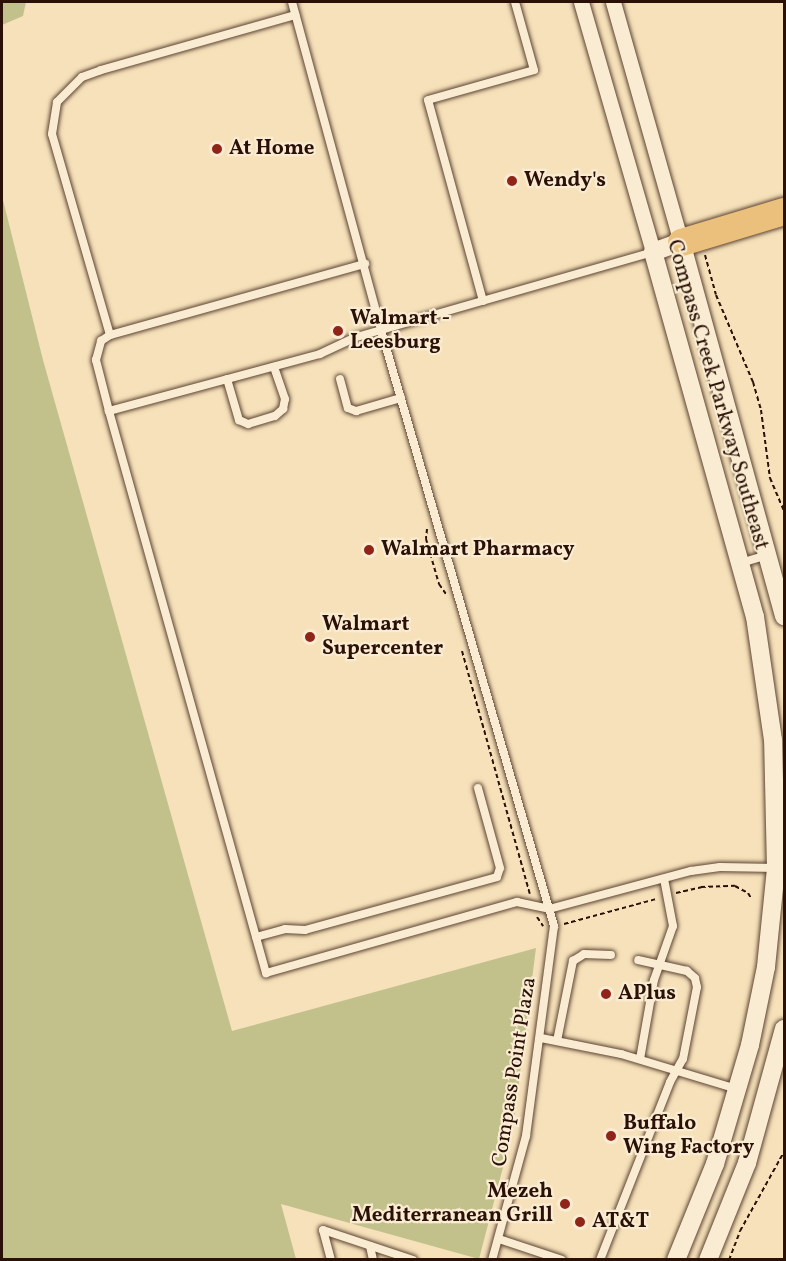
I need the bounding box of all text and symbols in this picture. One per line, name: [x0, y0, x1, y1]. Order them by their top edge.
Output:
place label: At Home: [229, 136, 314, 162]
marker: At Home: [210, 142, 224, 156]
place label: Wendy's: [524, 168, 606, 194]
marker: Wendy's: [505, 174, 519, 188]
street label: Compass Creek Parkway Southeast: [661, 237, 773, 553]
place label: Walmart - Leesburg: [350, 306, 450, 356]
marker: Walmart - Leesburg: [331, 324, 345, 338]
place label: Walmart Pharmacy: [381, 537, 575, 563]
marker: Walmart Pharmacy: [362, 543, 376, 557]
place label: Walmart Supercenter: [322, 612, 443, 662]
marker: Walmart Supercenter: [303, 630, 317, 644]
street label: Compass Point Plaza: [488, 975, 542, 1169]
place label: APlus: [618, 981, 676, 1007]
marker: APlus: [599, 987, 613, 1001]
place label: Buffalo Wing Factory: [623, 1111, 754, 1161]
marker: Buffalo Wing Factory: [604, 1129, 618, 1143]
place label: Mezeh Mediterranean Grill: [352, 1179, 553, 1229]
marker: Mezeh Mediterranean Grill: [558, 1197, 572, 1211]
place label: AT&T: [592, 1209, 649, 1235]
marker: AT&T: [573, 1215, 587, 1229]

